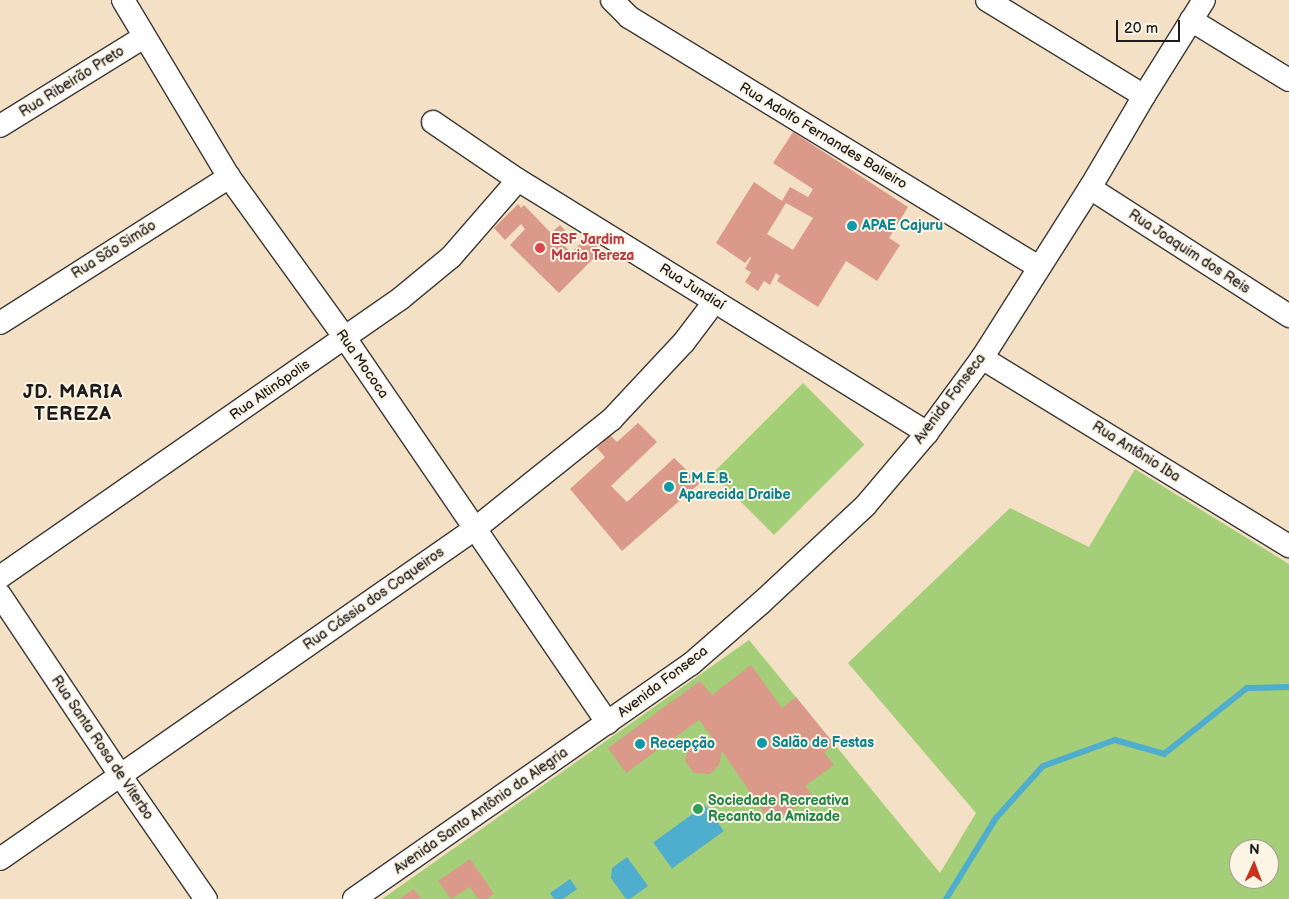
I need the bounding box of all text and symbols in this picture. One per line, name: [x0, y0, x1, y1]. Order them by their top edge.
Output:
scale bar: [1119, 10, 1183, 42]
text: 20 m: [1124, 19, 1158, 38]
street label: Rua Ribeirão Preto: [17, 43, 127, 121]
street label: Rua Adolfo Fernandes Balieiro: [736, 79, 910, 193]
street label: Rua Joaquim dos Reis: [1125, 206, 1253, 298]
street label: Rua São Simão: [68, 217, 160, 283]
place label: APAE Cajuru: [862, 218, 943, 234]
marker: APAE Cajuru: [846, 220, 858, 232]
place label: ESF Jardim Maria Tereza: [551, 232, 634, 264]
marker: ESF Jardim Maria Tereza: [533, 241, 547, 255]
street label: Rua Jundiaí: [656, 260, 728, 314]
street label: Rua Mococa: [332, 326, 392, 402]
street label: Avenida Fonseca: [911, 351, 989, 447]
street label: Rua Altinópolis: [227, 356, 313, 424]
district label: JD. MARIA TEREZA: [22, 382, 124, 426]
street label: Rua Antônio Iba: [1089, 418, 1183, 486]
place label: E.M.E.B. Aparecida Draibe: [679, 471, 791, 504]
marker: E.M.E.B. Aparecida Draibe: [663, 481, 675, 493]
street label: Rua Cássia dos Coqueiros: [300, 544, 448, 654]
street label: Avenida Fonseca: [615, 643, 711, 721]
street label: Rua Santa Rosa de Viterbo: [47, 672, 157, 824]
place label: Salão de Festas: [772, 735, 874, 751]
place label: Recepção: [650, 736, 715, 752]
marker: Salão de Festas: [756, 737, 768, 749]
marker: Recepção: [634, 738, 646, 750]
street label: Avenida Santo Antônio da Alegria: [391, 744, 571, 878]
place label: Sociedade Recreativa Recanto da Amizade: [708, 793, 849, 826]
marker: Sociedade Recreativa Recanto da Amizade: [692, 803, 704, 815]
north arrow: [1229, 839, 1279, 889]
text: N: [1249, 841, 1260, 858]

